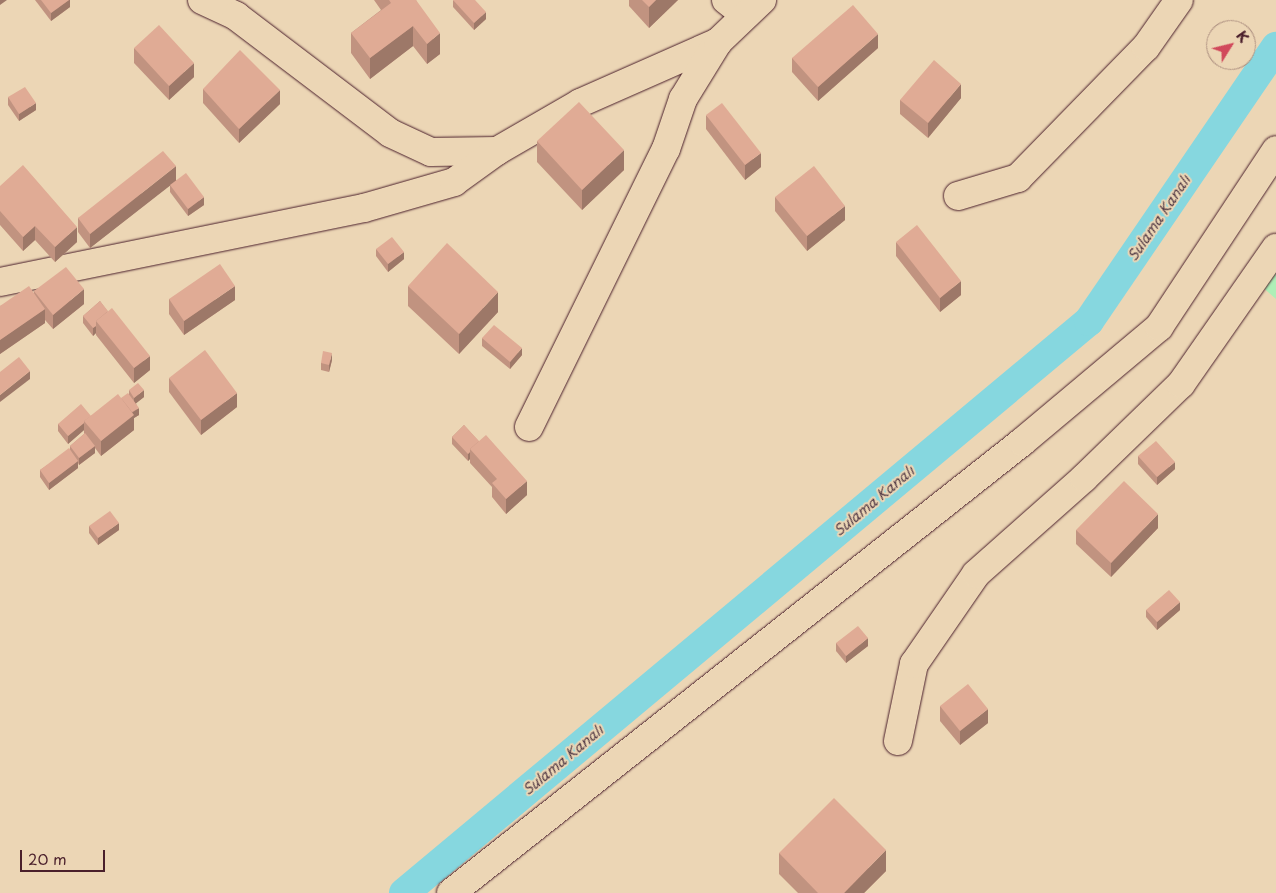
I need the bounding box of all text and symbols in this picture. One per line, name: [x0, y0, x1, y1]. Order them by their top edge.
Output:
north arrow: [1206, 20, 1256, 70]
text: K: [1231, 26, 1254, 47]
water label: Sulama Kanalı: [1124, 172, 1194, 264]
water label: Sulama Kanalı: [831, 463, 917, 539]
water label: Sulama Kanalı: [520, 722, 606, 798]
scale bar: [22, 840, 108, 872]
text: 20 m: [28, 847, 67, 870]

